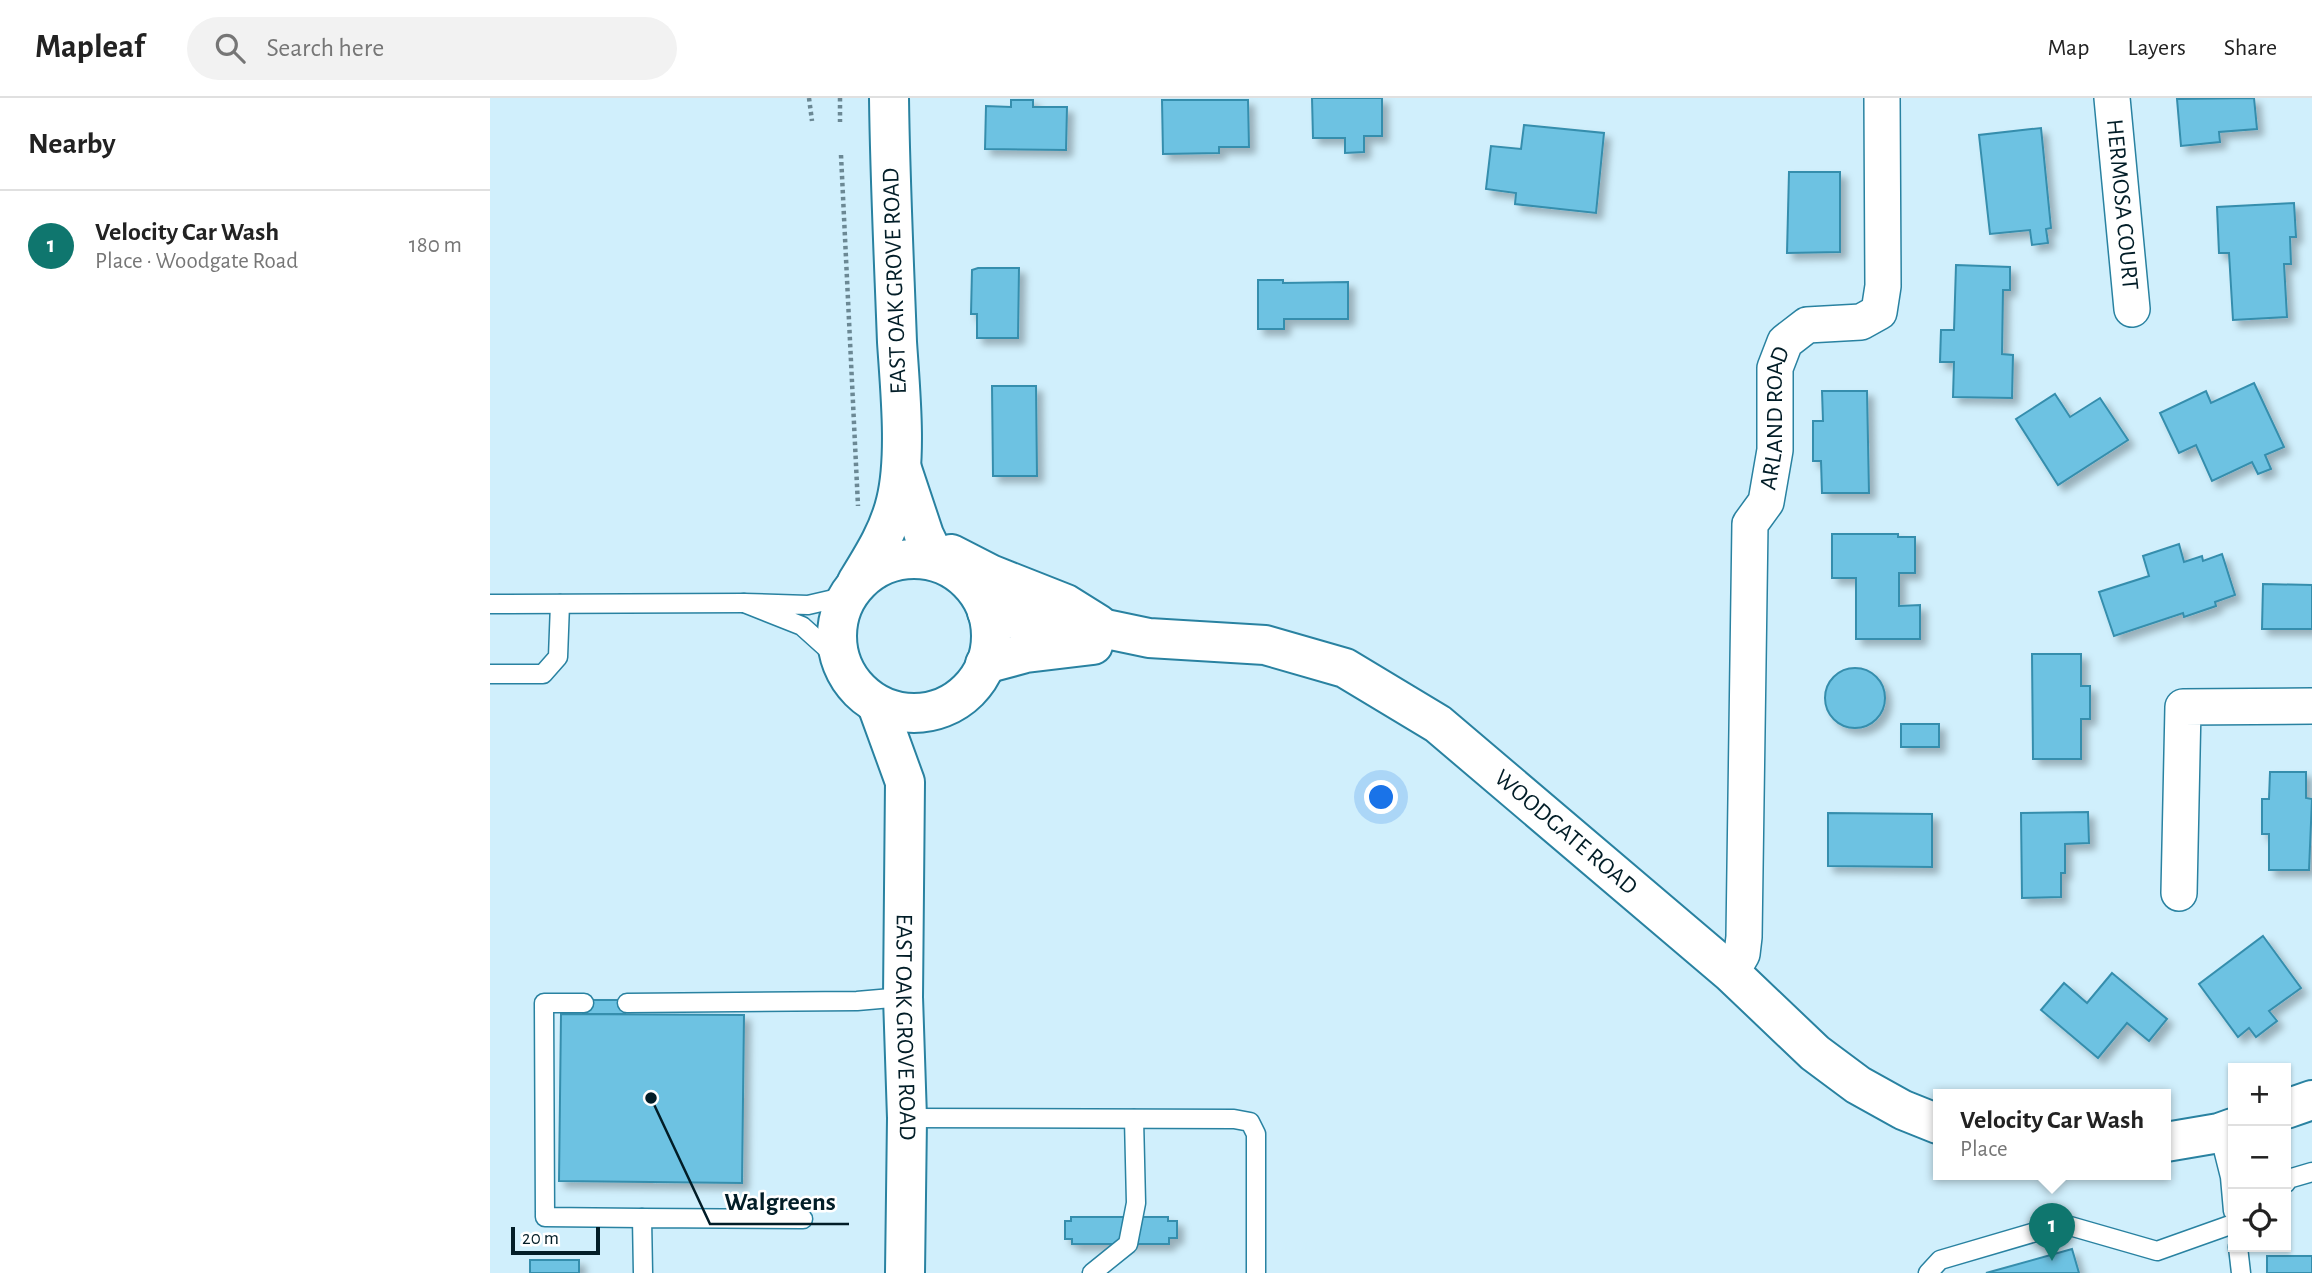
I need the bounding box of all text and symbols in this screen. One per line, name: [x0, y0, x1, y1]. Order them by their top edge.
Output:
search box: [187, 17, 677, 80]
icon: search: [211, 29, 249, 67]
text: Mapleaf: [35, 31, 145, 64]
text: Search here: [267, 35, 384, 61]
text: Map: [2047, 36, 2089, 60]
text: Layers: [2127, 36, 2186, 60]
text: Share: [2224, 36, 2277, 60]
street label: HERMOSA COURT: [2102, 118, 2142, 291]
text: Nearby: [28, 129, 116, 159]
street label: EAST OAK GROVE ROAD: [879, 167, 911, 395]
text: Velocity Car Wash: [95, 219, 279, 245]
text: 1: [47, 234, 55, 257]
text: 180 m: [409, 234, 462, 257]
text: Place · Woodgate Road: [95, 250, 298, 273]
street label: ARLAND ROAD: [1756, 343, 1794, 492]
street label: WOODGATE ROAD: [1490, 765, 1642, 900]
your location: [1364, 780, 1398, 814]
street label: EAST OAK GROVE ROAD: [891, 914, 919, 1141]
map controls: [2228, 1063, 2291, 1252]
button: +: [2228, 1063, 2291, 1126]
popup: [1933, 1089, 2171, 1180]
text: Velocity Car Wash: [1960, 1107, 2144, 1133]
button: −: [2228, 1126, 2291, 1189]
text: Place: [1960, 1138, 2008, 1161]
callout: Walgreens: [710, 1177, 849, 1224]
text: Walgreens: [724, 1189, 836, 1215]
button: locate: [2228, 1189, 2291, 1252]
pin: 1: [2029, 1203, 2075, 1261]
scale bar: [511, 1224, 600, 1256]
text: 20 m: [522, 1229, 559, 1248]

